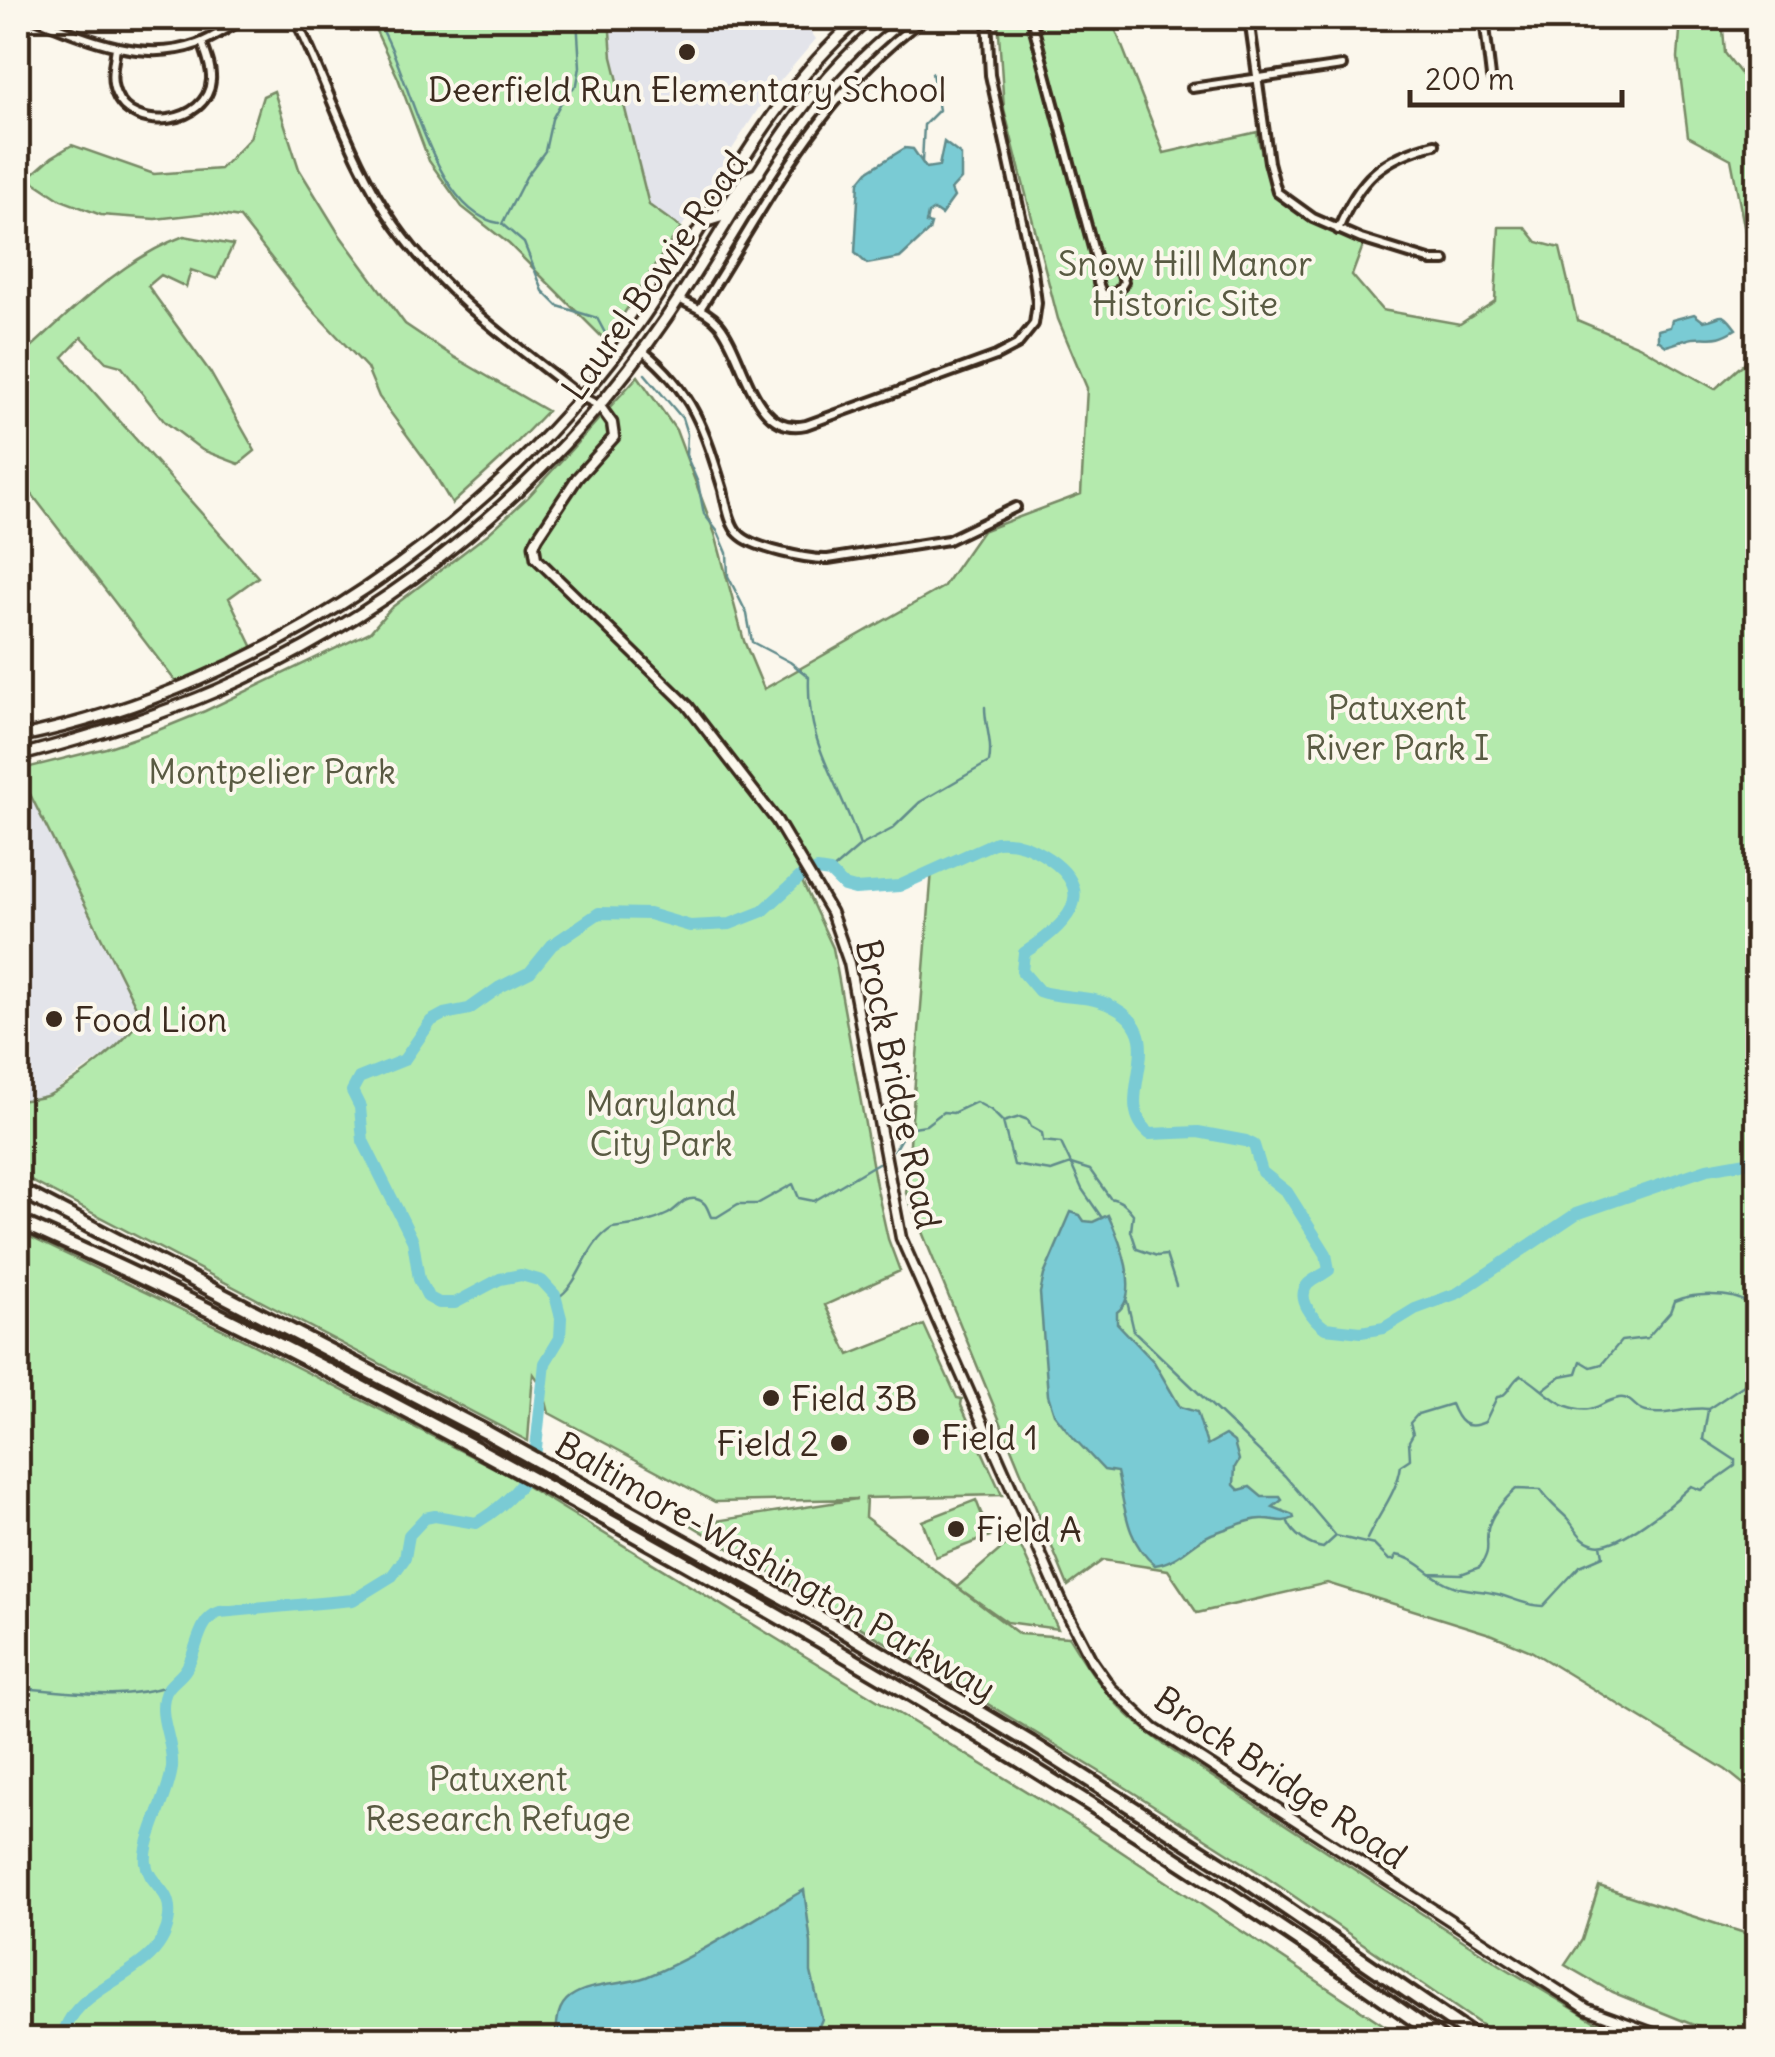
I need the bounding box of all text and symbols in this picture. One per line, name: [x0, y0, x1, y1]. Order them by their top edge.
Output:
marker: Deerfield Run Elementary School: [676, 41, 698, 63]
scale bar: [1410, 45, 1622, 107]
text: 200 m: [1425, 60, 1514, 98]
place label: Deerfield Run Elementary School: [428, 67, 946, 111]
street label: Laurel Bowie Road: [552, 142, 756, 408]
park label: Snow Hill Manor Historic Site: [1058, 241, 1312, 325]
park label: Patuxent River Park I: [1305, 685, 1489, 769]
park label: Montpelier Park: [148, 749, 396, 793]
street label: Brock Bridge Road: [847, 935, 951, 1233]
place label: Food Lion: [74, 997, 227, 1041]
marker: Food Lion: [43, 1008, 65, 1030]
park label: Maryland City Park: [586, 1081, 736, 1165]
place label: Field 3B: [791, 1376, 917, 1420]
marker: Field 3B: [760, 1387, 782, 1409]
place label: Field 1: [941, 1415, 1038, 1459]
place label: Field 2: [717, 1421, 819, 1465]
street label: Baltimore-Washington Parkway: [548, 1422, 1004, 1710]
marker: Field 1: [910, 1426, 932, 1448]
marker: Field 2: [828, 1432, 850, 1454]
place label: Field A: [976, 1507, 1082, 1551]
marker: Field A: [945, 1518, 967, 1540]
street label: Brock Bridge Road: [1146, 1676, 1416, 1878]
park label: Patuxent Research Refuge: [365, 1756, 631, 1840]

